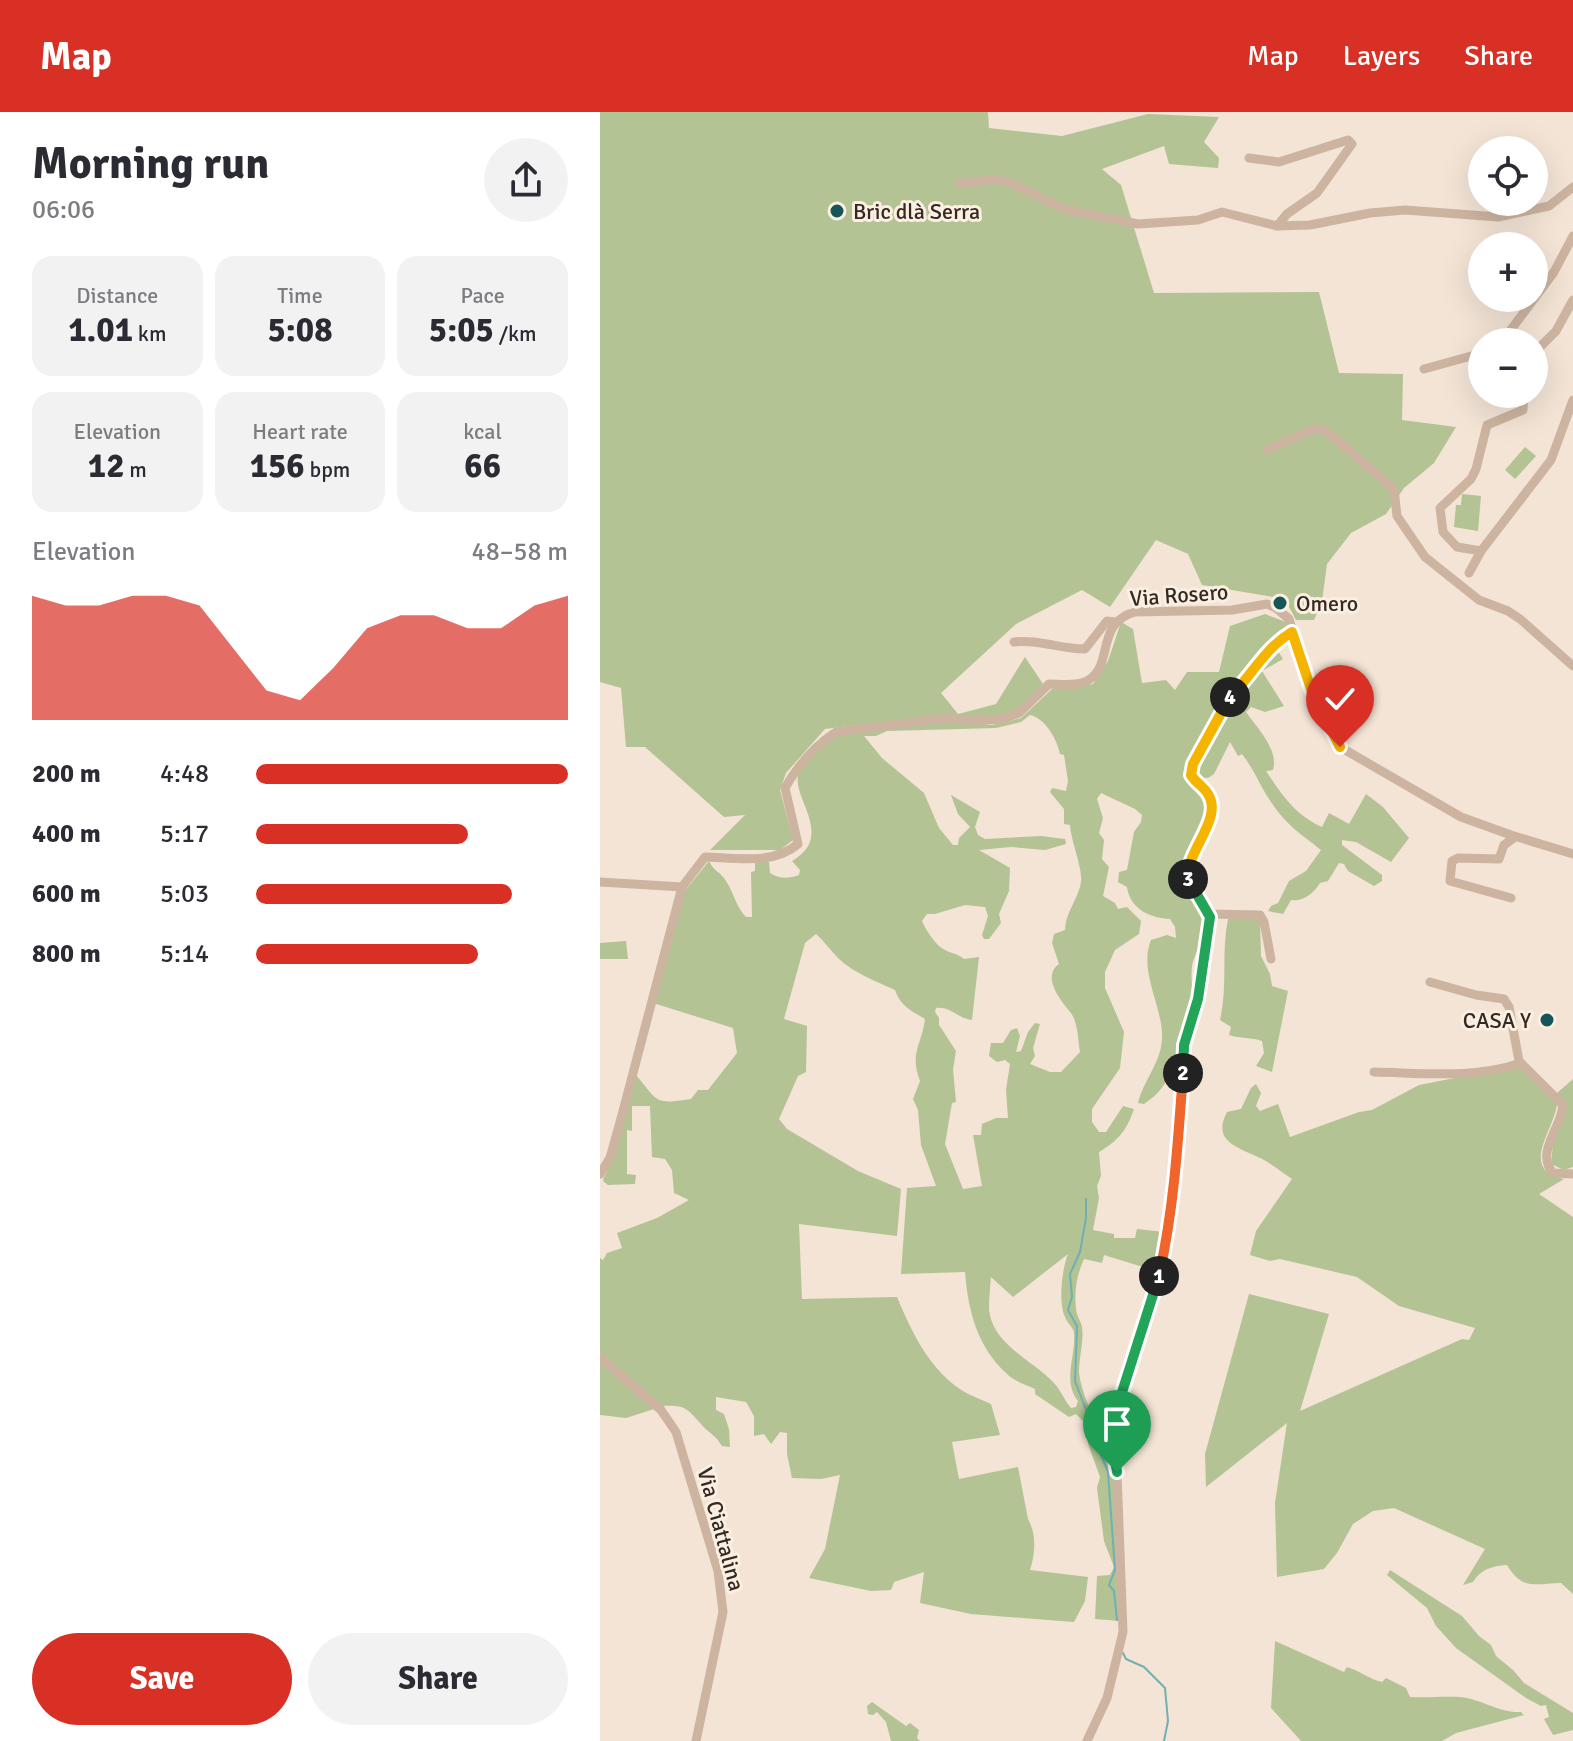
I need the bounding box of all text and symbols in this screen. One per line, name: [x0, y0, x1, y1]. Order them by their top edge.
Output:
text: Map: [40, 33, 112, 80]
text: Map: [1247, 39, 1299, 73]
text: Layers: [1343, 39, 1420, 73]
text: Share: [1464, 39, 1533, 73]
map controls: [1468, 136, 1548, 408]
button: locate: [1468, 136, 1548, 216]
text: Morning run: [32, 137, 269, 191]
button: share: [484, 138, 568, 222]
text: 06:06: [32, 194, 95, 226]
place label: Bric dlà Serra: [853, 198, 980, 225]
marker: Bric dlà Serra: [828, 202, 846, 220]
button: +: [1468, 232, 1548, 312]
text: Distance: [76, 282, 158, 309]
text: Time: [277, 282, 323, 309]
text: Pace: [461, 282, 505, 309]
text: 1.01: [68, 309, 133, 351]
text: 5:08: [267, 309, 333, 351]
text: 5:05: [429, 309, 494, 351]
text: km: [133, 320, 166, 347]
text: /km: [494, 320, 537, 347]
button: −: [1468, 328, 1548, 408]
text: Elevation: [74, 418, 161, 445]
text: Heart rate: [252, 418, 348, 445]
text: kcal: [463, 418, 502, 445]
text: 12: [88, 445, 125, 487]
text: 156: [250, 445, 305, 487]
text: 66: [464, 445, 501, 487]
text: m: [125, 456, 147, 483]
text: bpm: [305, 456, 350, 483]
text: Elevation: [32, 536, 136, 568]
text: 48–58 m: [472, 536, 568, 568]
street label: Via Rosero: [1129, 578, 1229, 612]
place label: Omero: [1296, 590, 1358, 617]
marker: Omero: [1271, 594, 1289, 612]
pin: [1306, 665, 1374, 747]
pin: 4: [1210, 677, 1250, 717]
icon: check: [1318, 677, 1362, 721]
text: 4: [1224, 683, 1236, 710]
text: 200 m: [32, 758, 101, 790]
text: 4:48: [160, 758, 209, 790]
text: 400 m: [32, 818, 101, 850]
text: 5:17: [160, 818, 209, 850]
pin: 3: [1168, 859, 1208, 899]
text: 3: [1182, 865, 1194, 892]
text: 600 m: [32, 878, 101, 910]
text: 5:03: [160, 878, 209, 910]
text: 800 m: [32, 938, 101, 970]
text: 5:14: [160, 938, 209, 970]
place label: CASA Y: [1463, 1007, 1531, 1034]
marker: CASA Y: [1538, 1011, 1556, 1029]
pin: 2: [1163, 1053, 1203, 1093]
text: 2: [1177, 1059, 1189, 1086]
pin: 1: [1139, 1256, 1179, 1296]
text: 1: [1153, 1262, 1165, 1289]
pin: [1083, 1390, 1151, 1472]
icon: arrive: [1095, 1402, 1139, 1446]
street label: Via Ciattalina: [692, 1464, 750, 1594]
button: Save: [32, 1633, 292, 1725]
button: Share: [308, 1633, 568, 1725]

